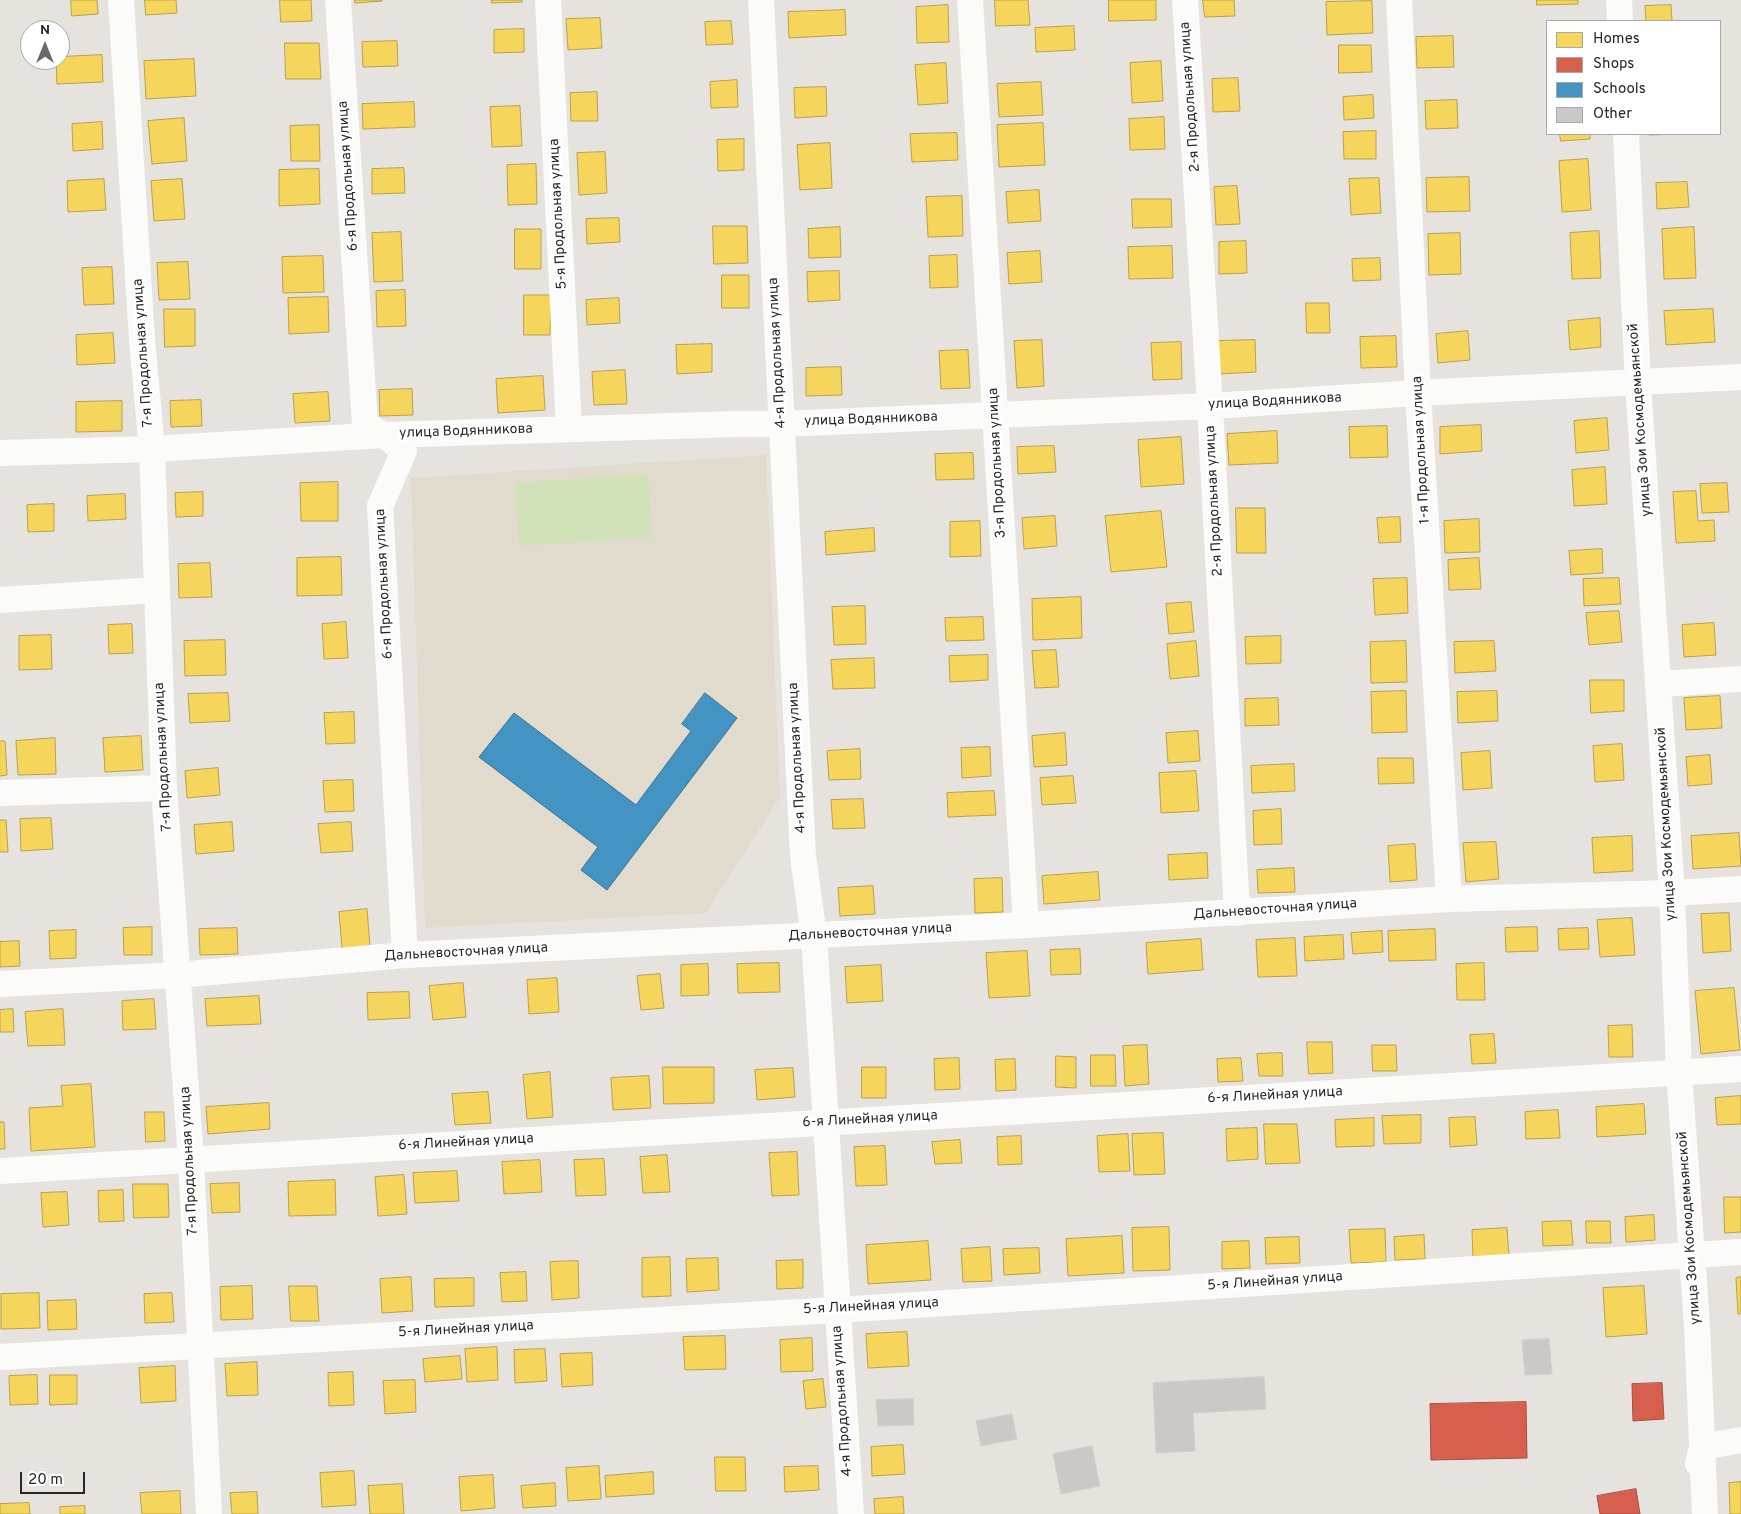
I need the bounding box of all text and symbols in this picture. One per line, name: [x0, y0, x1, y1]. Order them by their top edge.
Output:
north arrow: [20, 20, 70, 70]
legend: [1546, 20, 1721, 135]
street label: 2-я Продольная улица: [1177, 21, 1205, 173]
text: N: [40, 22, 50, 39]
text: Homes: [1593, 30, 1640, 49]
text: Shops: [1593, 55, 1634, 74]
text: Schools: [1593, 80, 1646, 99]
street label: 6-я Продольная улица: [335, 100, 363, 252]
text: Other: [1593, 105, 1632, 124]
street label: 5-я Продольная улица: [547, 138, 571, 290]
street label: 4-я Продольная улица: [766, 277, 790, 429]
street label: 7-я Продольная улица: [130, 278, 158, 428]
street label: улица Зои Космодемьянской: [1626, 323, 1656, 517]
street label: 1-я Продольная улица: [1410, 376, 1434, 524]
street label: 3-я Продольная улица: [986, 387, 1010, 539]
street label: улица Водянникова: [1208, 390, 1342, 414]
street label: улица Водянникова: [804, 409, 938, 431]
street label: улица Водянникова: [399, 421, 533, 443]
street label: 2-я Продольная улица: [1203, 425, 1227, 577]
street label: 6-я Продольная улица: [373, 508, 397, 660]
street label: 7-я Продольная улица: [152, 682, 176, 832]
street label: 4-я Продольная улица: [786, 682, 810, 834]
street label: улица Зои Космодемьянской: [1654, 727, 1680, 921]
street label: Дальневосточная улица: [1193, 896, 1357, 924]
street label: Дальневосточная улица: [788, 920, 952, 946]
street label: Дальневосточная улица: [384, 940, 548, 966]
street label: 6-я Линейная улица: [1207, 1084, 1343, 1108]
street label: 7-я Продольная улица: [178, 1086, 202, 1236]
street label: 6-я Линейная улица: [802, 1108, 938, 1132]
street label: 6-я Линейная улица: [398, 1131, 534, 1155]
street label: улица Зои Космодемьянской: [1675, 1131, 1705, 1325]
street label: 5-я Линейная улица: [1207, 1269, 1343, 1295]
street label: 5-я Линейная улица: [803, 1295, 939, 1319]
street label: 5-я Линейная улица: [398, 1318, 534, 1342]
street label: 4-я Продольная улица: [829, 1325, 857, 1477]
scale bar: [22, 1462, 88, 1494]
text: 20 m: [28, 1471, 63, 1490]

